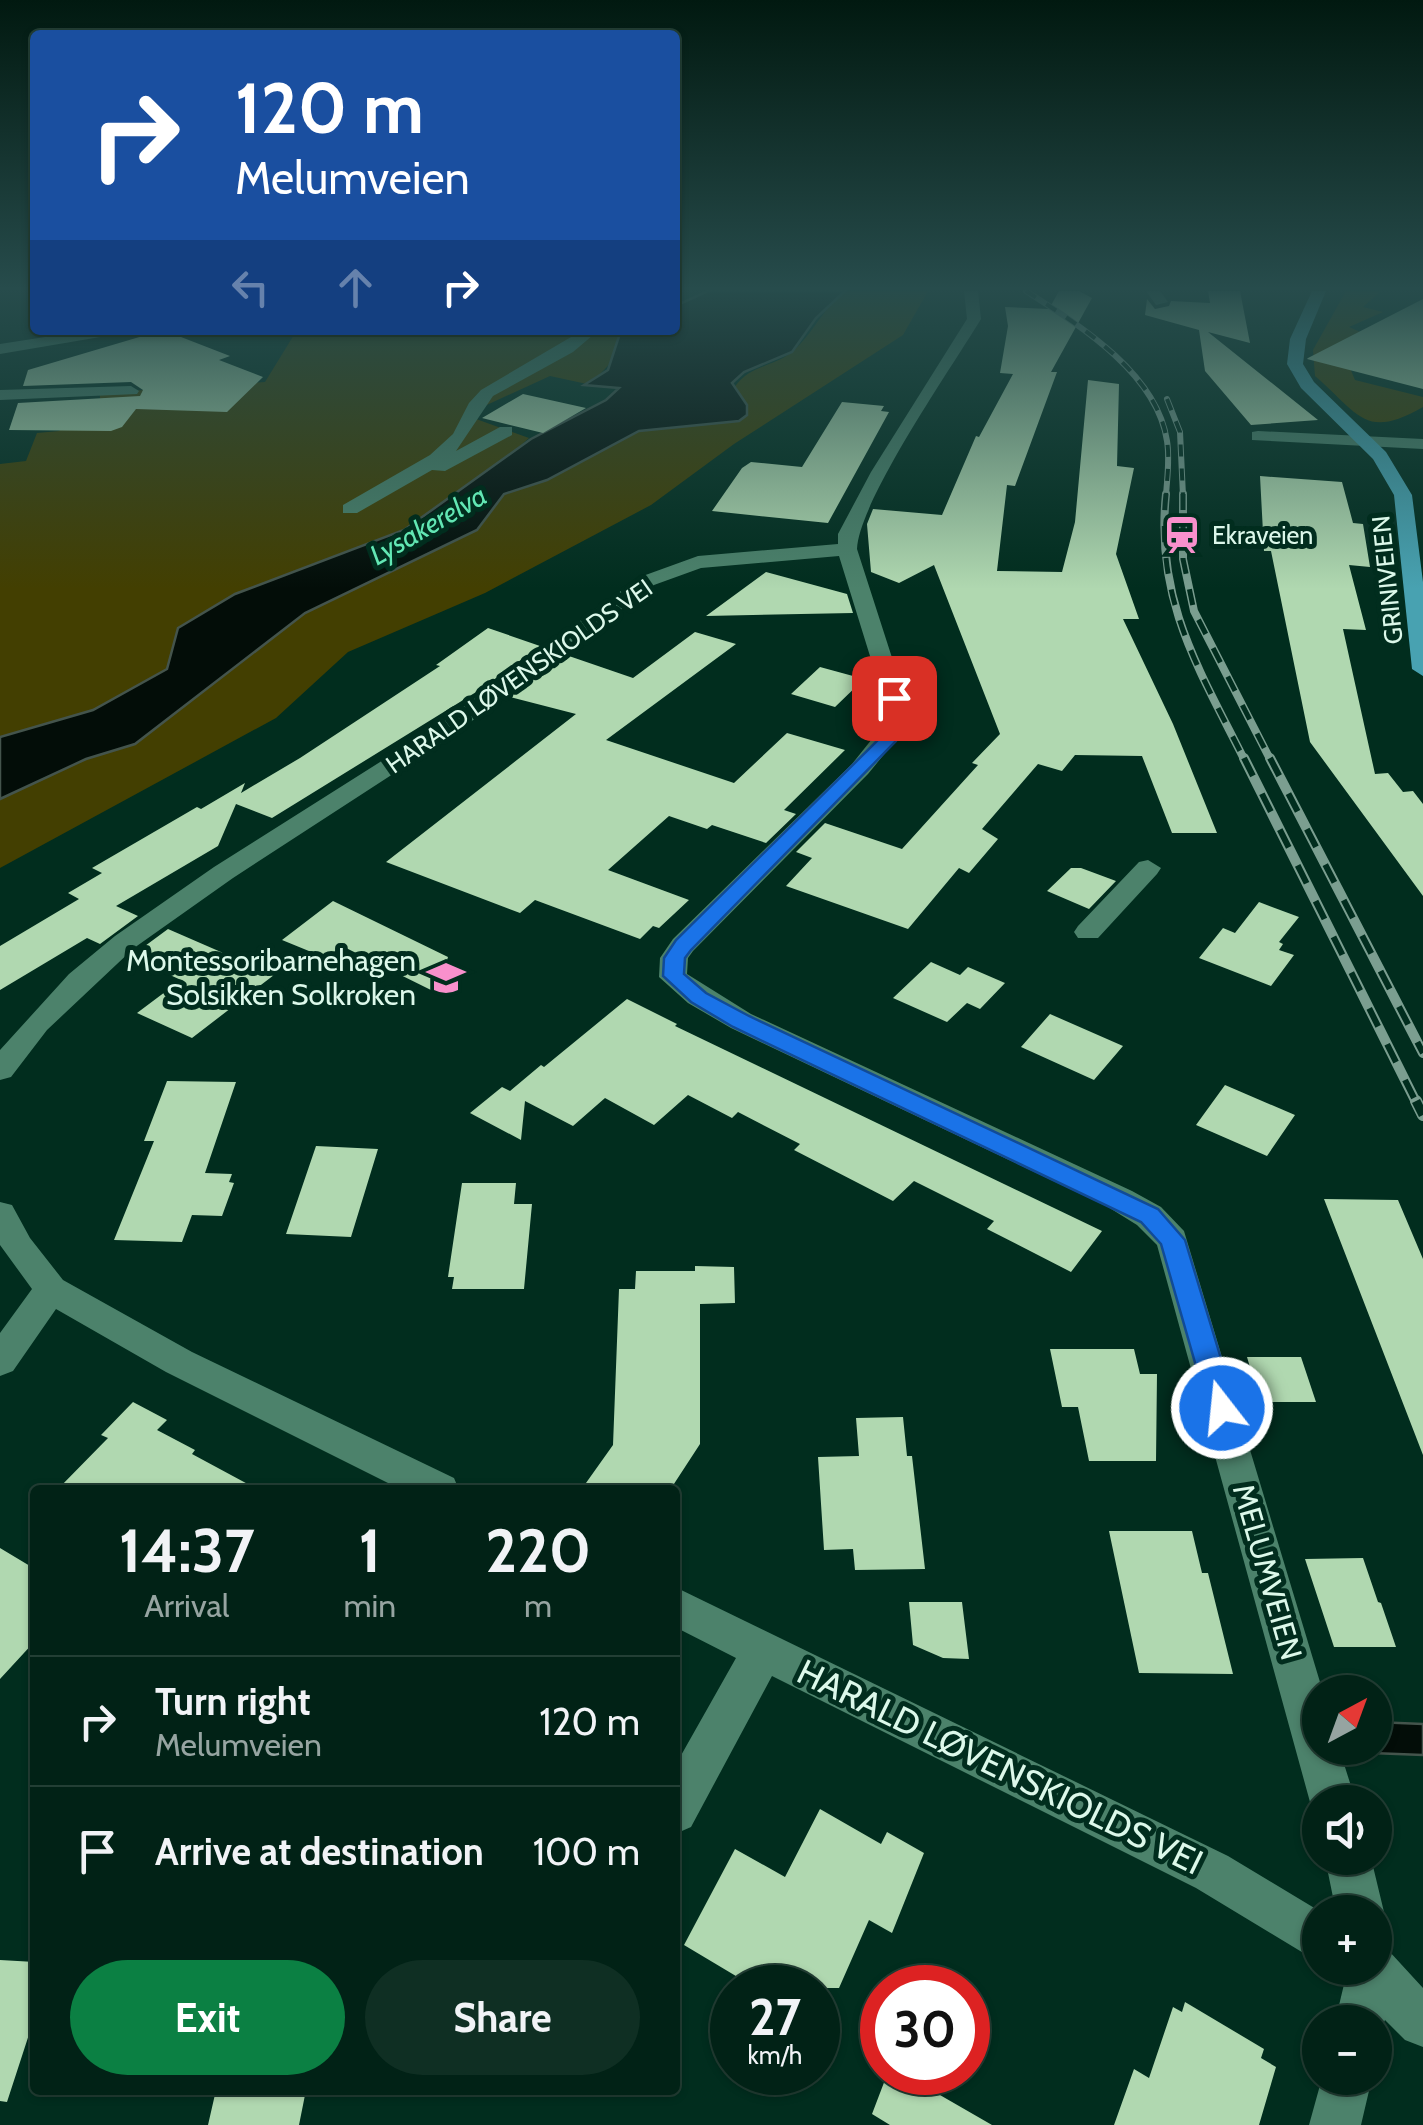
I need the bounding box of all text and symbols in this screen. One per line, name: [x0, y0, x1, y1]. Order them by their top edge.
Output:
text: 120 m: [235, 65, 424, 151]
icon: right: [70, 70, 200, 200]
text: Melumveien: [235, 151, 470, 205]
icon: left: [223, 260, 278, 315]
icon: ahead: [328, 260, 383, 315]
icon: right: [433, 260, 488, 315]
water label: Lysakerelva: [363, 478, 493, 572]
station icon: Ekraveien: [1161, 514, 1203, 556]
street label: GRINIVEIEN: [1365, 514, 1409, 646]
place label: Ekraveien: [1212, 520, 1313, 550]
street label: HARALD LØVENSKIOLDS VEI: [380, 572, 658, 780]
pin: [852, 656, 937, 741]
icon: arrive: [867, 671, 922, 726]
place label: Montessoribarnehagen Solsikken Solkroken: [126, 942, 416, 1013]
school or university icon: Montessoribarnehagen Solsikken Solkroken: [425, 957, 467, 999]
position arrow: [1170, 1356, 1274, 1460]
street label: MELUMVEIEN: [1225, 1480, 1310, 1664]
text: 14:37: [119, 1514, 255, 1587]
text: 1: [359, 1514, 381, 1587]
text: 220: [485, 1514, 591, 1587]
text: Arrival: [144, 1586, 229, 1625]
text: min: [344, 1586, 396, 1625]
text: m: [524, 1586, 552, 1625]
street label: HARALD LØVENSKIOLDS VEI: [791, 1650, 1210, 1884]
north arrow: [1302, 1675, 1392, 1765]
map controls: [1302, 1675, 1392, 2095]
text: Turn right: [155, 1678, 311, 1725]
icon: right: [70, 1694, 125, 1749]
text: 120 m: [539, 1698, 640, 1745]
text: Melumveien: [155, 1725, 322, 1764]
button: sound: [1302, 1785, 1392, 1875]
icon: arrive: [70, 1824, 125, 1879]
text: Arrive at destination: [155, 1828, 484, 1875]
text: 100 m: [533, 1828, 640, 1875]
button: +: [1302, 1895, 1392, 1985]
button: Exit: [70, 1960, 345, 2075]
button: Share: [365, 1960, 640, 2075]
speed limit sign: 30: [860, 1965, 990, 2095]
text: 27: [749, 1987, 801, 2048]
button: −: [1302, 2005, 1392, 2095]
text: km/h: [748, 2040, 802, 2070]

